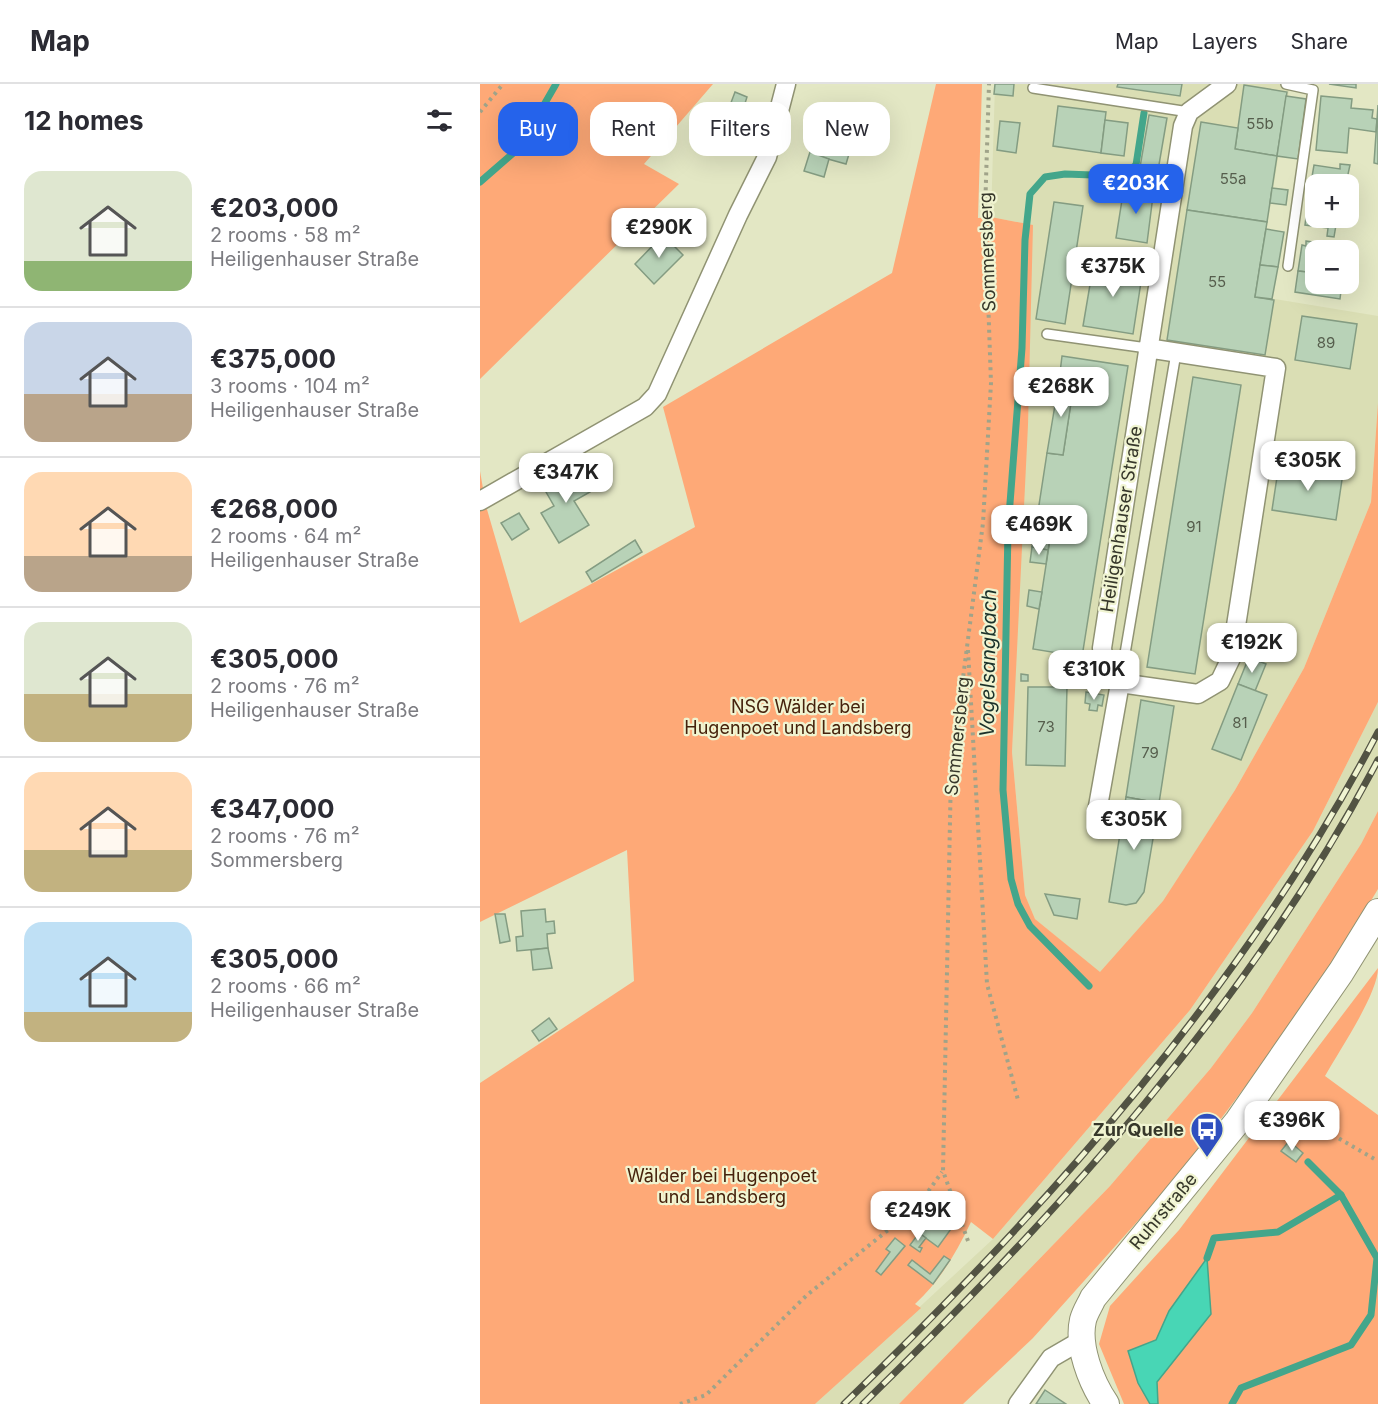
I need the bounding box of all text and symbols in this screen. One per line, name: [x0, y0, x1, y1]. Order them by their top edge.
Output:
text: Map: [30, 24, 90, 58]
text: Map: [1115, 29, 1159, 54]
text: Layers: [1192, 29, 1258, 54]
text: Share: [1291, 29, 1348, 54]
chip: Buy: [498, 102, 578, 156]
chip: Rent: [590, 102, 677, 156]
chip: Filters: [689, 102, 791, 156]
chip: New: [803, 102, 890, 156]
icon: filters: [423, 104, 456, 137]
text: 12 homes: [24, 105, 144, 136]
house number: 55b: [1246, 114, 1274, 133]
pin: €203K: [1094, 164, 1178, 215]
house number: 55a: [1220, 169, 1246, 188]
text: €203K: [1102, 171, 1170, 195]
map controls: [1305, 174, 1359, 294]
button: +: [1305, 174, 1359, 228]
text: €203,000: [210, 192, 338, 223]
street label: Sommersberg: [974, 192, 1000, 312]
icon: home: [72, 195, 144, 267]
pin: €290K: [617, 208, 701, 259]
text: €290K: [625, 215, 693, 239]
text: 2 rooms · 58 m²: [210, 223, 361, 247]
button: −: [1305, 240, 1359, 294]
text: Heiligenhauser Straße: [210, 247, 419, 271]
pin: €375K: [1071, 247, 1155, 298]
text: €375K: [1080, 254, 1146, 278]
house number: 55: [1208, 272, 1226, 291]
house number: 89: [1317, 333, 1335, 352]
text: €375,000: [210, 343, 336, 374]
icon: home: [72, 346, 144, 418]
pin: €268K: [1019, 367, 1103, 418]
text: 3 rooms · 104 m²: [210, 374, 370, 398]
text: €268K: [1028, 374, 1094, 398]
text: Heiligenhauser Straße: [210, 398, 419, 422]
street label: Heiligenhauser Straße: [1096, 424, 1146, 614]
pin: €305K: [1266, 441, 1350, 492]
text: €305K: [1274, 448, 1342, 472]
pin: €347K: [524, 453, 608, 504]
text: €347K: [533, 460, 599, 484]
text: €268,000: [210, 493, 338, 524]
icon: home: [72, 496, 144, 568]
pin: €469K: [997, 505, 1081, 556]
text: €469K: [1005, 512, 1073, 536]
house number: 91: [1186, 517, 1202, 536]
text: 2 rooms · 64 m²: [210, 524, 361, 548]
text: Heiligenhauser Straße: [210, 548, 419, 572]
water label: Vogelsangbach: [975, 589, 1001, 737]
pin: €192K: [1210, 623, 1294, 674]
text: €192K: [1221, 630, 1283, 654]
text: €305,000: [210, 643, 339, 674]
icon: home: [72, 646, 144, 718]
pin: €310K: [1052, 650, 1136, 701]
text: €310K: [1062, 657, 1126, 681]
text: 2 rooms · 76 m²: [210, 674, 359, 698]
street label: Sommersberg: [940, 675, 974, 797]
park label: NSG Wälder bei Hugenpoet und Landsberg: [684, 696, 912, 738]
text: Heiligenhauser Straße: [210, 698, 419, 722]
house number: 81: [1232, 713, 1248, 732]
house number: 73: [1037, 717, 1055, 736]
house number: 79: [1141, 743, 1159, 762]
text: €347,000: [210, 793, 335, 824]
icon: home: [72, 796, 144, 868]
pin: €305K: [1092, 800, 1176, 851]
text: €305K: [1100, 807, 1168, 831]
text: 2 rooms · 76 m²: [210, 824, 359, 848]
text: Sommersberg: [210, 848, 343, 872]
text: €305,000: [210, 943, 339, 974]
icon: home: [72, 946, 144, 1018]
text: 2 rooms · 66 m²: [210, 974, 361, 998]
text: Heiligenhauser Straße: [210, 998, 419, 1022]
pin: €396K: [1250, 1101, 1334, 1152]
text: €396K: [1259, 1108, 1325, 1132]
bus stop icon: Zur Quelle: [1189, 1111, 1225, 1158]
place label: Zur Quelle: [1093, 1119, 1184, 1140]
park label: Wälder bei Hugenpoet und Landsberg: [627, 1165, 817, 1207]
street label: Ruhrstraße: [1125, 1168, 1201, 1254]
pin: €249K: [876, 1191, 960, 1242]
text: €249K: [885, 1198, 951, 1222]

